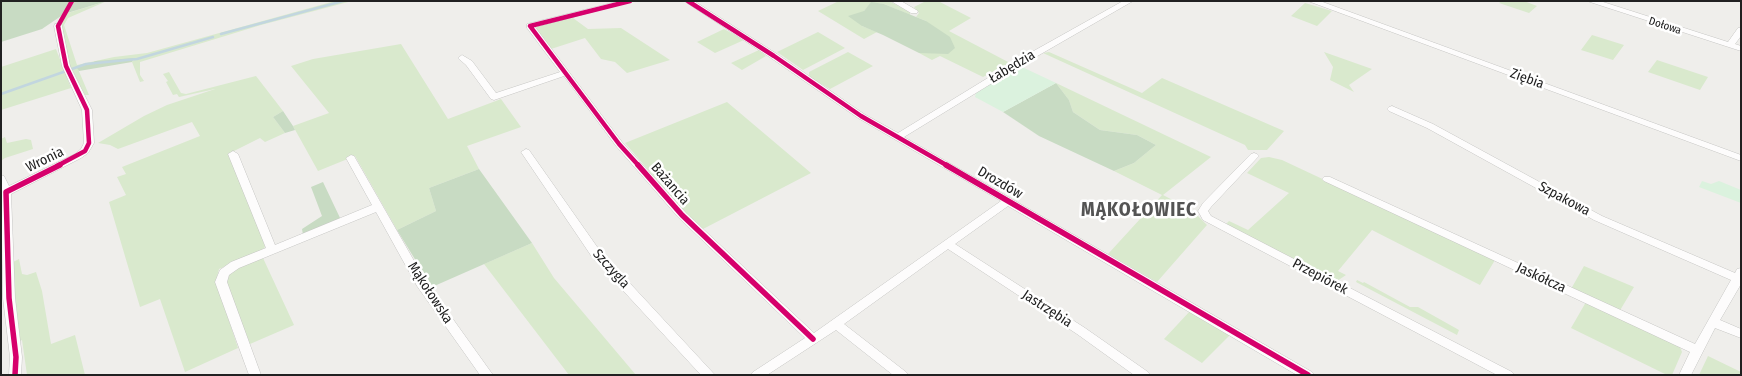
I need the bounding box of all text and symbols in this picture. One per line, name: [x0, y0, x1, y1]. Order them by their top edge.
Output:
street label: Dołowa: [1647, 15, 1683, 37]
street label: Łabędzia: [986, 47, 1038, 87]
street label: Ziębia: [1508, 65, 1546, 93]
street label: Wronia: [23, 144, 67, 176]
street label: Bażancia: [647, 159, 693, 209]
street label: Drozdów: [974, 163, 1026, 203]
street label: Szpakowa: [1535, 178, 1593, 220]
district label: MĄKOŁOWIEC: [1080, 200, 1198, 222]
street label: Szczygla: [589, 246, 633, 292]
street label: Przepiórek: [1289, 255, 1351, 299]
street label: Mąkołowska: [404, 259, 456, 327]
street label: Jaskółcza: [1514, 259, 1568, 297]
street label: Jastrzębia: [1019, 287, 1075, 331]

